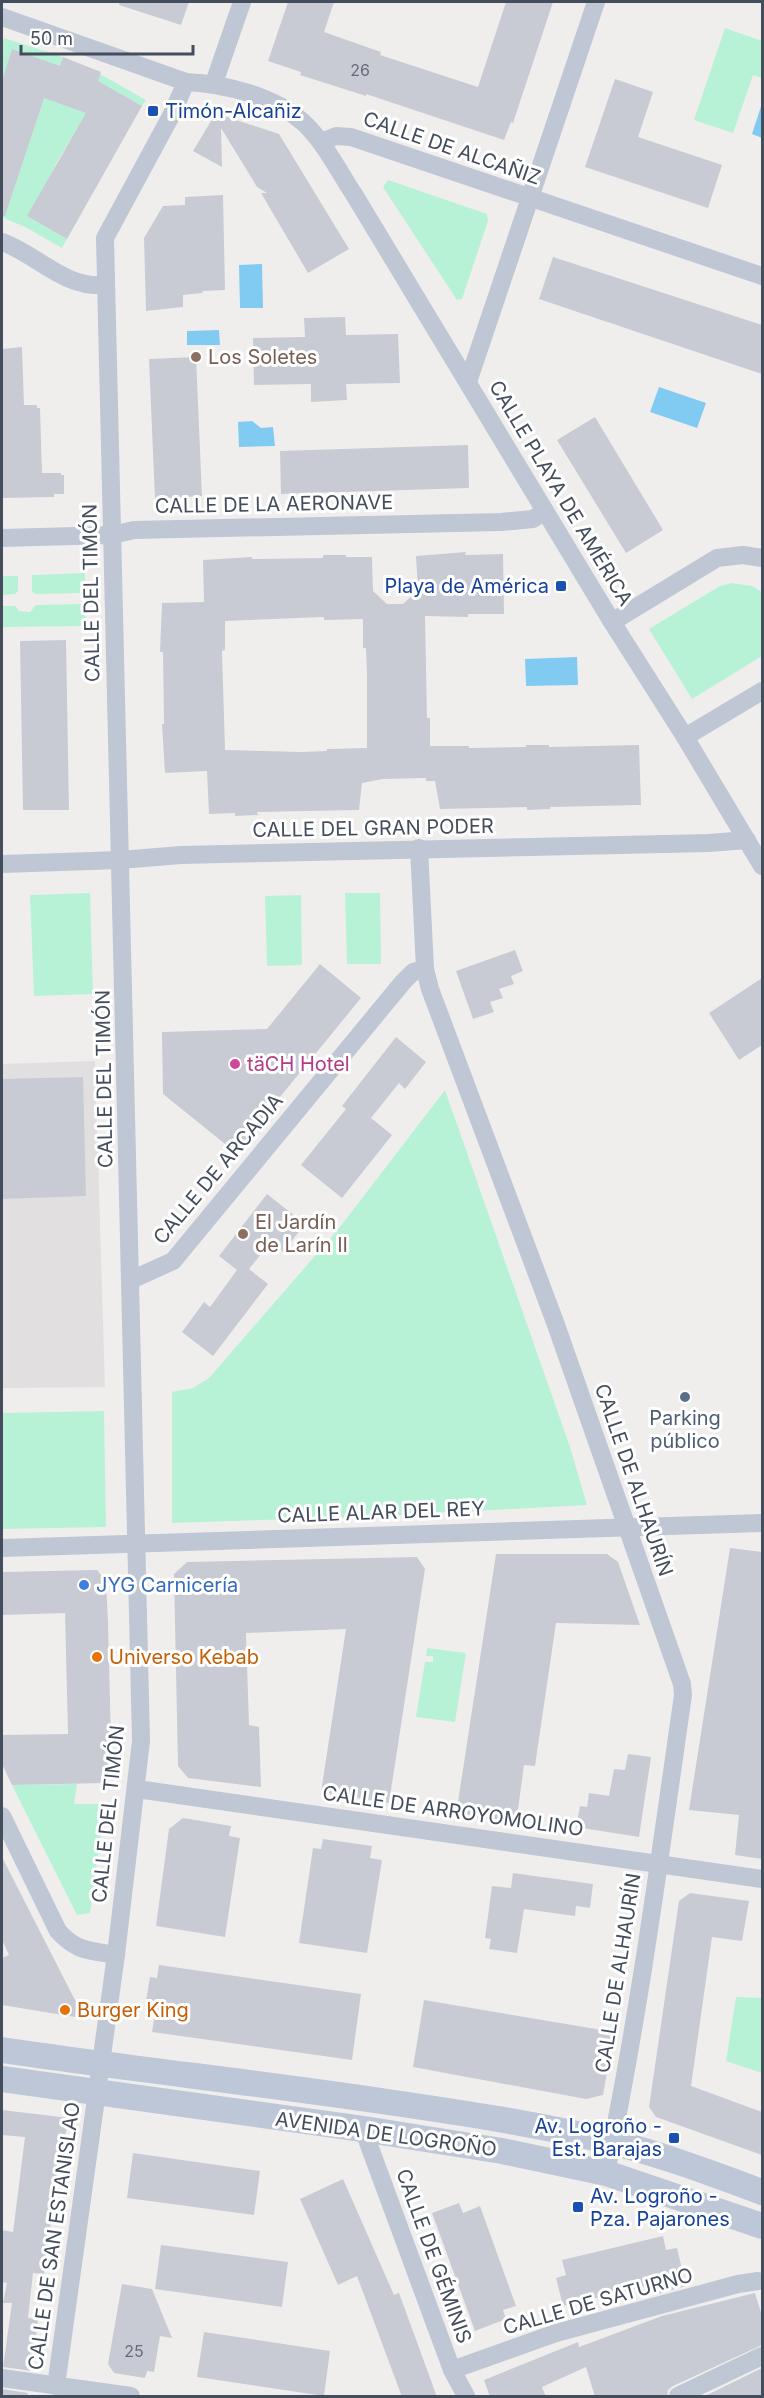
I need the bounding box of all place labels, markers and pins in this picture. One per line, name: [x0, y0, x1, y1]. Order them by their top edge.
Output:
place label: Timón-Alcañiz: [165, 99, 302, 123]
marker: Timón-Alcañiz: [146, 104, 160, 118]
place label: Los Soletes: [208, 345, 317, 369]
marker: Los Soletes: [189, 350, 203, 364]
place label: Playa de América: [384, 574, 549, 598]
marker: Playa de América: [554, 579, 568, 593]
place label: täCH Hotel: [247, 1052, 350, 1076]
marker: täCH Hotel: [228, 1057, 242, 1071]
place label: El Jardín de Larín II: [255, 1210, 348, 1257]
marker: El Jardín de Larín II: [236, 1227, 250, 1241]
marker: Parking público: [678, 1390, 692, 1404]
place label: Parking público: [649, 1406, 721, 1453]
place label: JYG Carnicería: [96, 1573, 238, 1597]
marker: JYG Carnicería: [77, 1578, 91, 1592]
place label: Universo Kebab: [109, 1645, 259, 1669]
marker: Universo Kebab: [90, 1650, 104, 1664]
place label: Burger King: [77, 1998, 189, 2022]
marker: Burger King: [58, 2003, 72, 2017]
place label: Av. Logroño - Est. Barajas: [534, 2114, 662, 2161]
marker: Av. Logroño - Est. Barajas: [667, 2131, 681, 2145]
place label: Av. Logroño - Pza. Pajarones: [590, 2184, 730, 2231]
marker: Av. Logroño - Pza. Pajarones: [571, 2200, 585, 2214]

